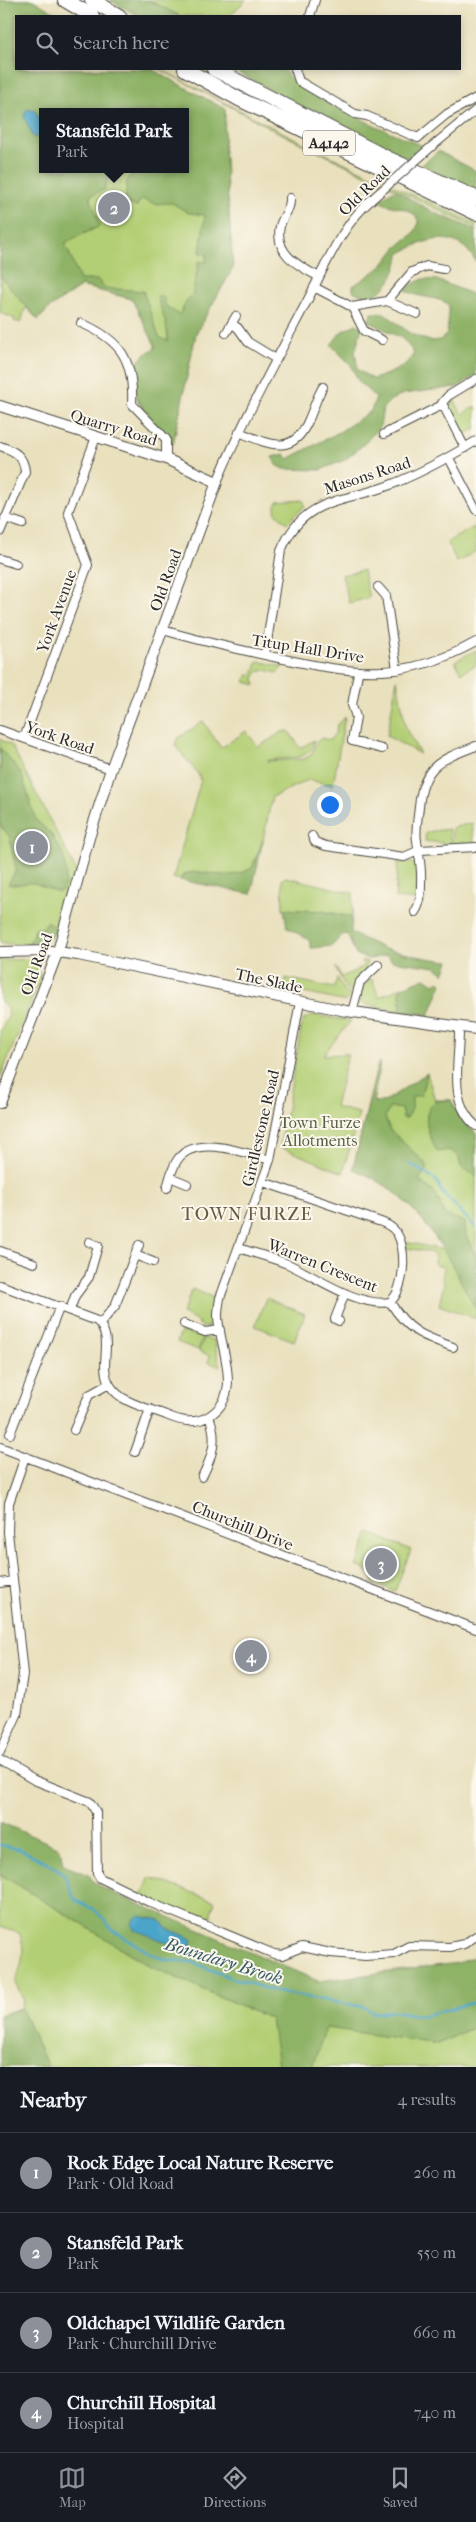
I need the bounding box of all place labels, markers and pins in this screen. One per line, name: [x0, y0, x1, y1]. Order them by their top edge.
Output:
pin: 2: [98, 189, 130, 227]
pin: 1: [16, 828, 48, 866]
pin: 3: [365, 1545, 397, 1583]
pin: 4: [235, 1637, 267, 1675]

